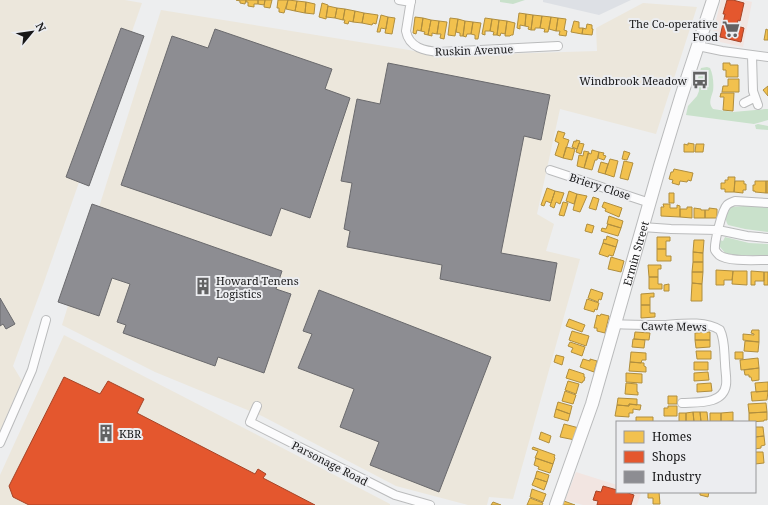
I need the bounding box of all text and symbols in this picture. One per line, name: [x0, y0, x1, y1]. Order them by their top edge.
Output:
north arrow: [12, 12, 52, 52]
place label: The Co-operative Food: [629, 16, 718, 44]
text: N: [33, 19, 50, 35]
supermarket icon: The Co-operative Food: [721, 19, 741, 39]
street label: Ruskin Avenue: [435, 41, 514, 59]
bus stop icon: Windbrook Meadow: [690, 70, 710, 90]
place label: Windbrook Meadow: [579, 73, 688, 88]
street label: Briery Close: [568, 169, 633, 203]
street label: Ermin Street: [619, 219, 651, 287]
place label: Howard Tenens Logistics: [216, 273, 299, 301]
building icon: Howard Tenens Logistics: [193, 276, 213, 296]
street label: Cawte Mews: [641, 318, 707, 334]
legend: [616, 421, 756, 493]
building icon: KBR: [96, 423, 116, 443]
place label: KBR: [119, 426, 142, 441]
text: Homes: [652, 428, 692, 445]
street label: Parsonage Road: [289, 437, 371, 489]
text: Shops: [652, 448, 686, 465]
text: Industry: [652, 468, 701, 485]

